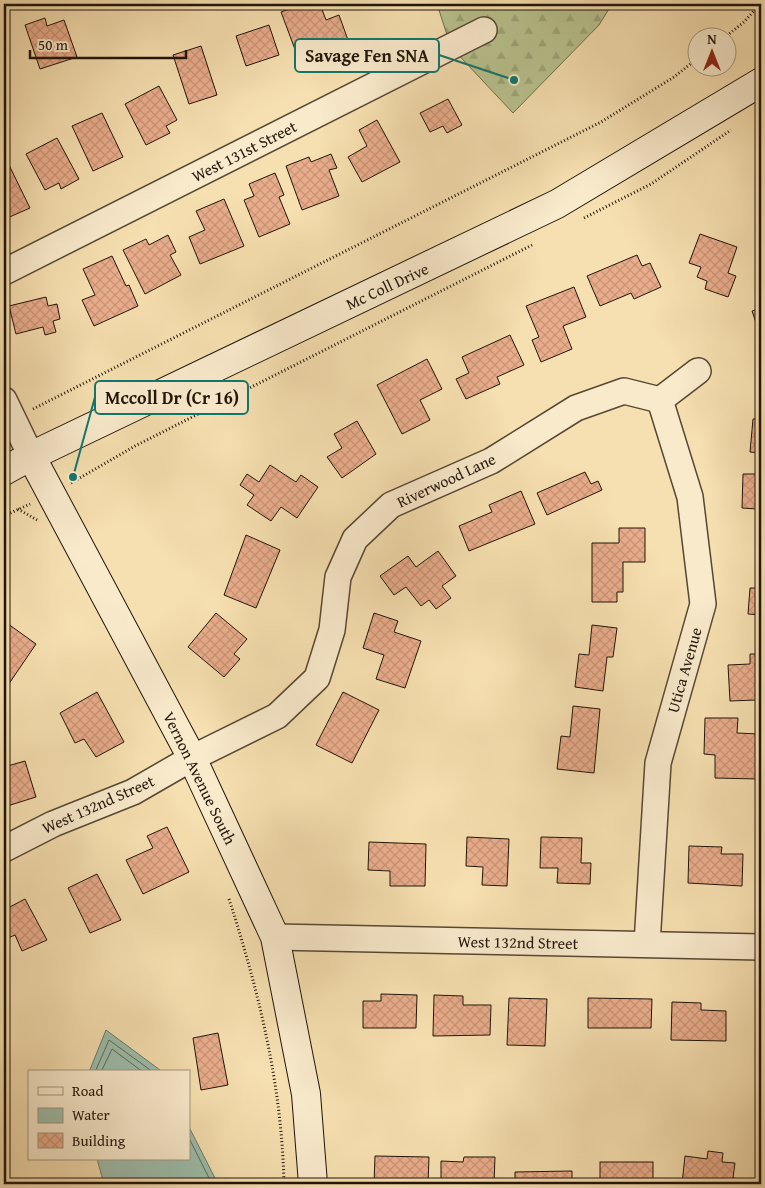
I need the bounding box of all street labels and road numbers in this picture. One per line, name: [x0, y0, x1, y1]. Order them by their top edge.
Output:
street label: West 131st Street: [187, 114, 301, 188]
street label: Mc Coll Drive: [342, 256, 432, 316]
street label: Riverwood Lane: [393, 447, 499, 513]
street label: Utica Avenue: [660, 624, 708, 716]
street label: Vernon Avenue South: [157, 707, 243, 849]
street label: West 132nd Street: [38, 768, 158, 839]
street label: West 132nd Street: [457, 929, 579, 955]

